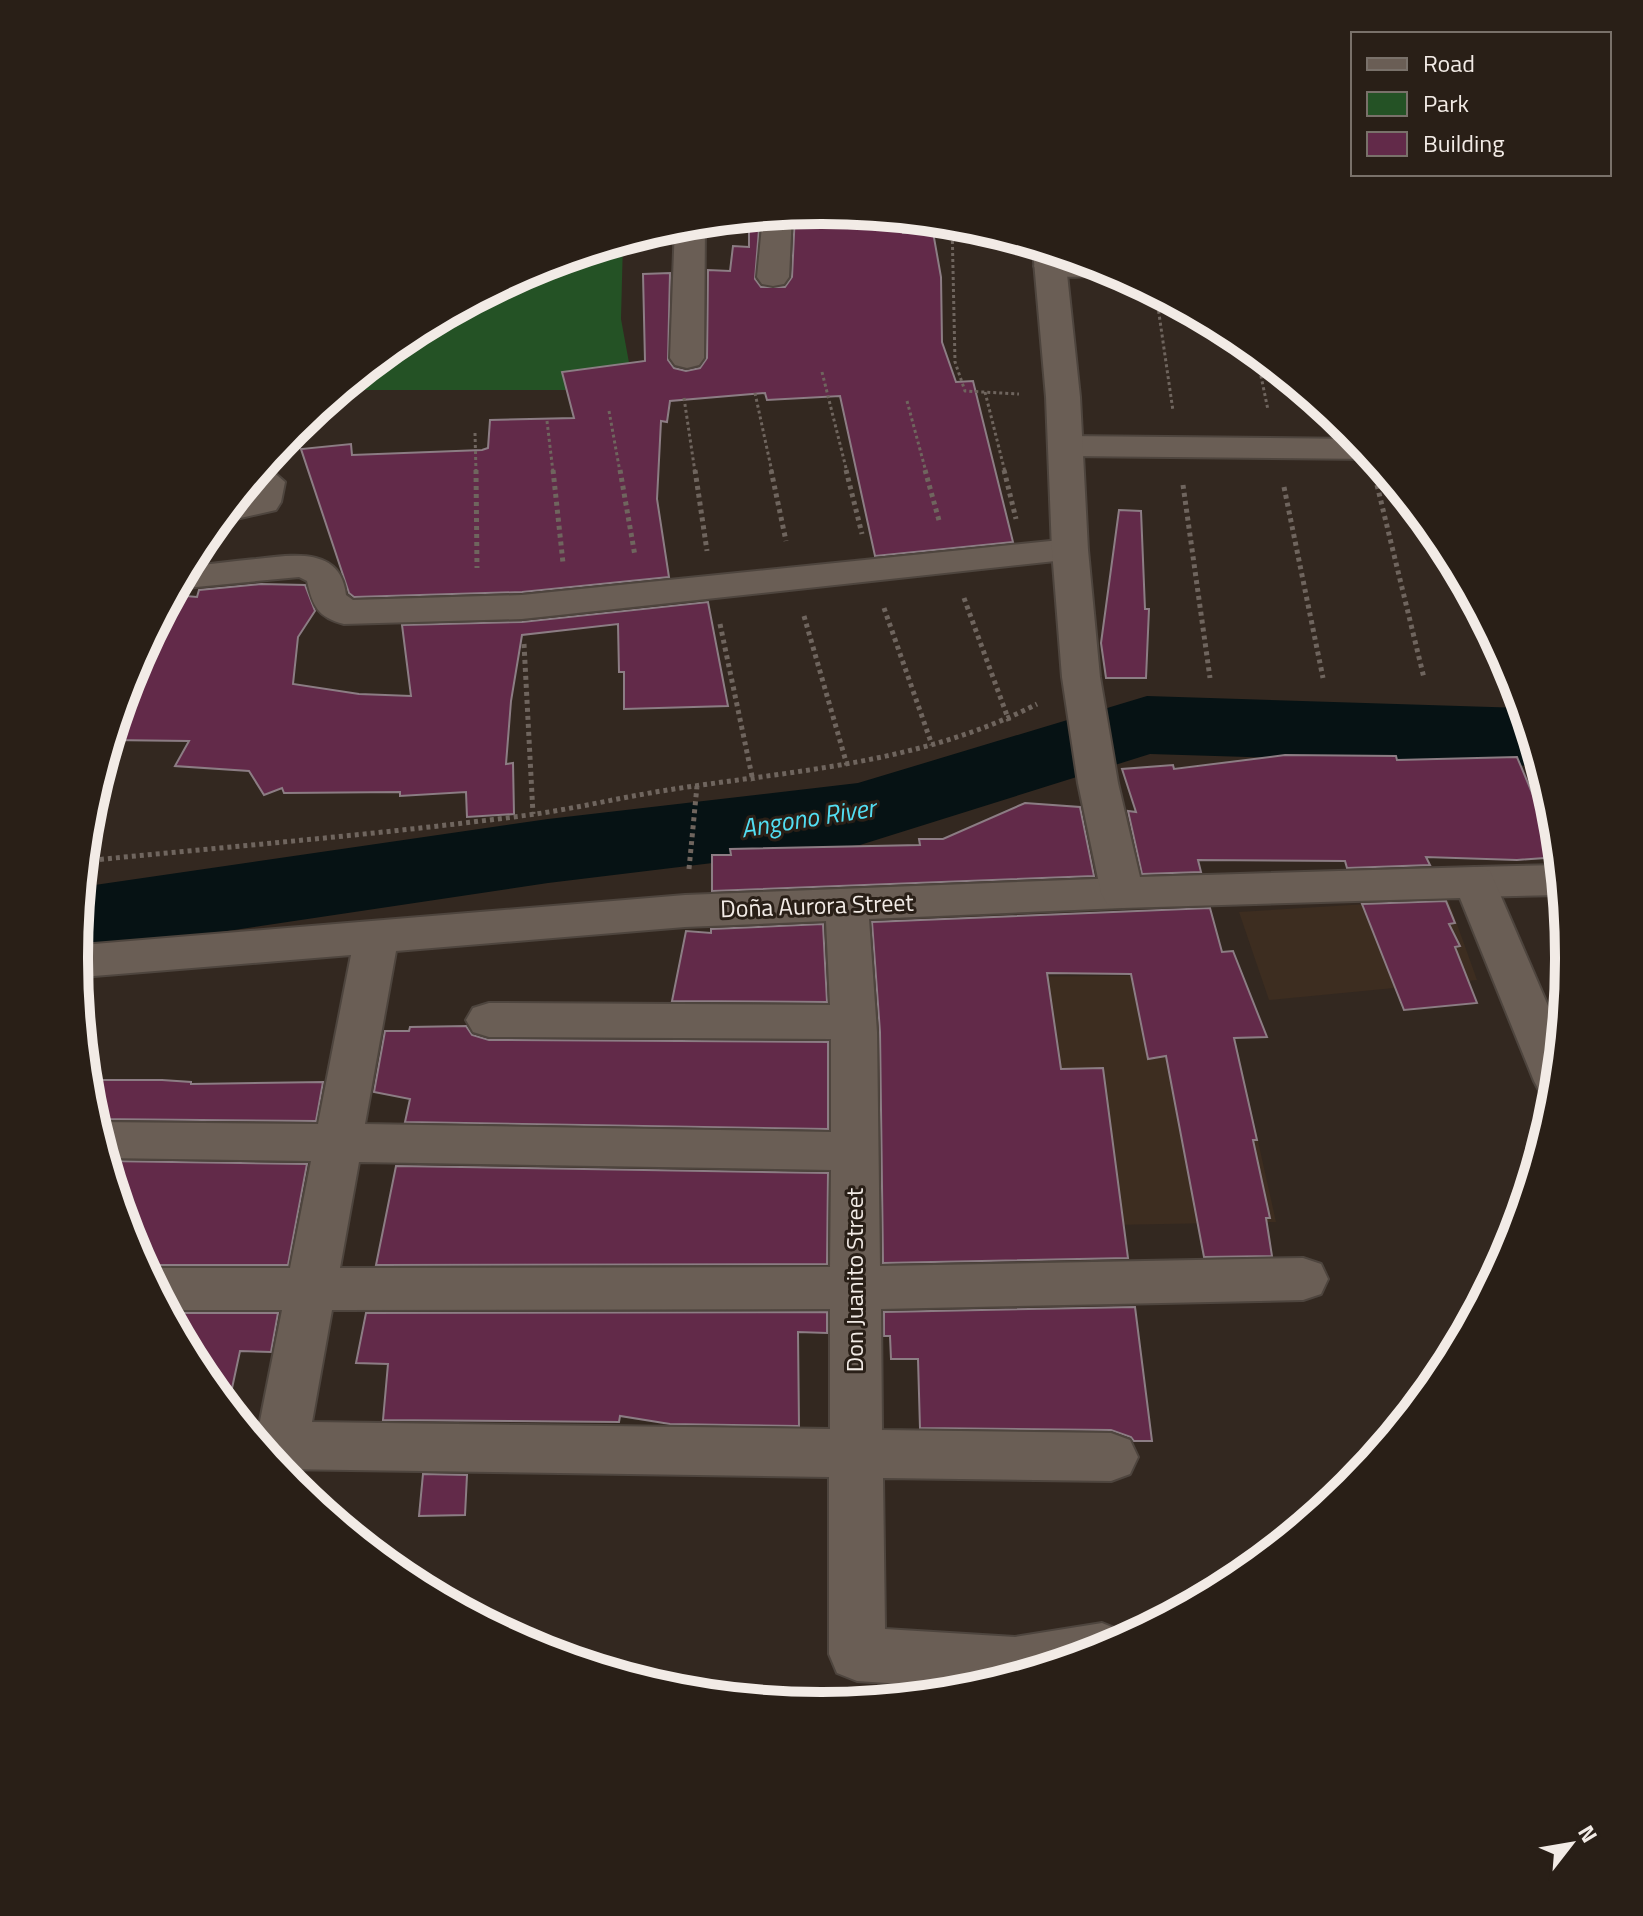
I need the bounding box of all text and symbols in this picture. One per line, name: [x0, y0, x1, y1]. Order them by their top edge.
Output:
legend: [1351, 32, 1611, 176]
text: Road: [1423, 45, 1475, 81]
text: Park: [1423, 85, 1469, 121]
text: Building: [1423, 125, 1505, 161]
water label: Angono River: [738, 787, 881, 847]
street label: Doña Aurora Street: [720, 884, 915, 926]
street label: Don Juanito Street: [836, 1187, 872, 1372]
north arrow: [1531, 1804, 1611, 1884]
text: N: [1570, 1818, 1607, 1849]

